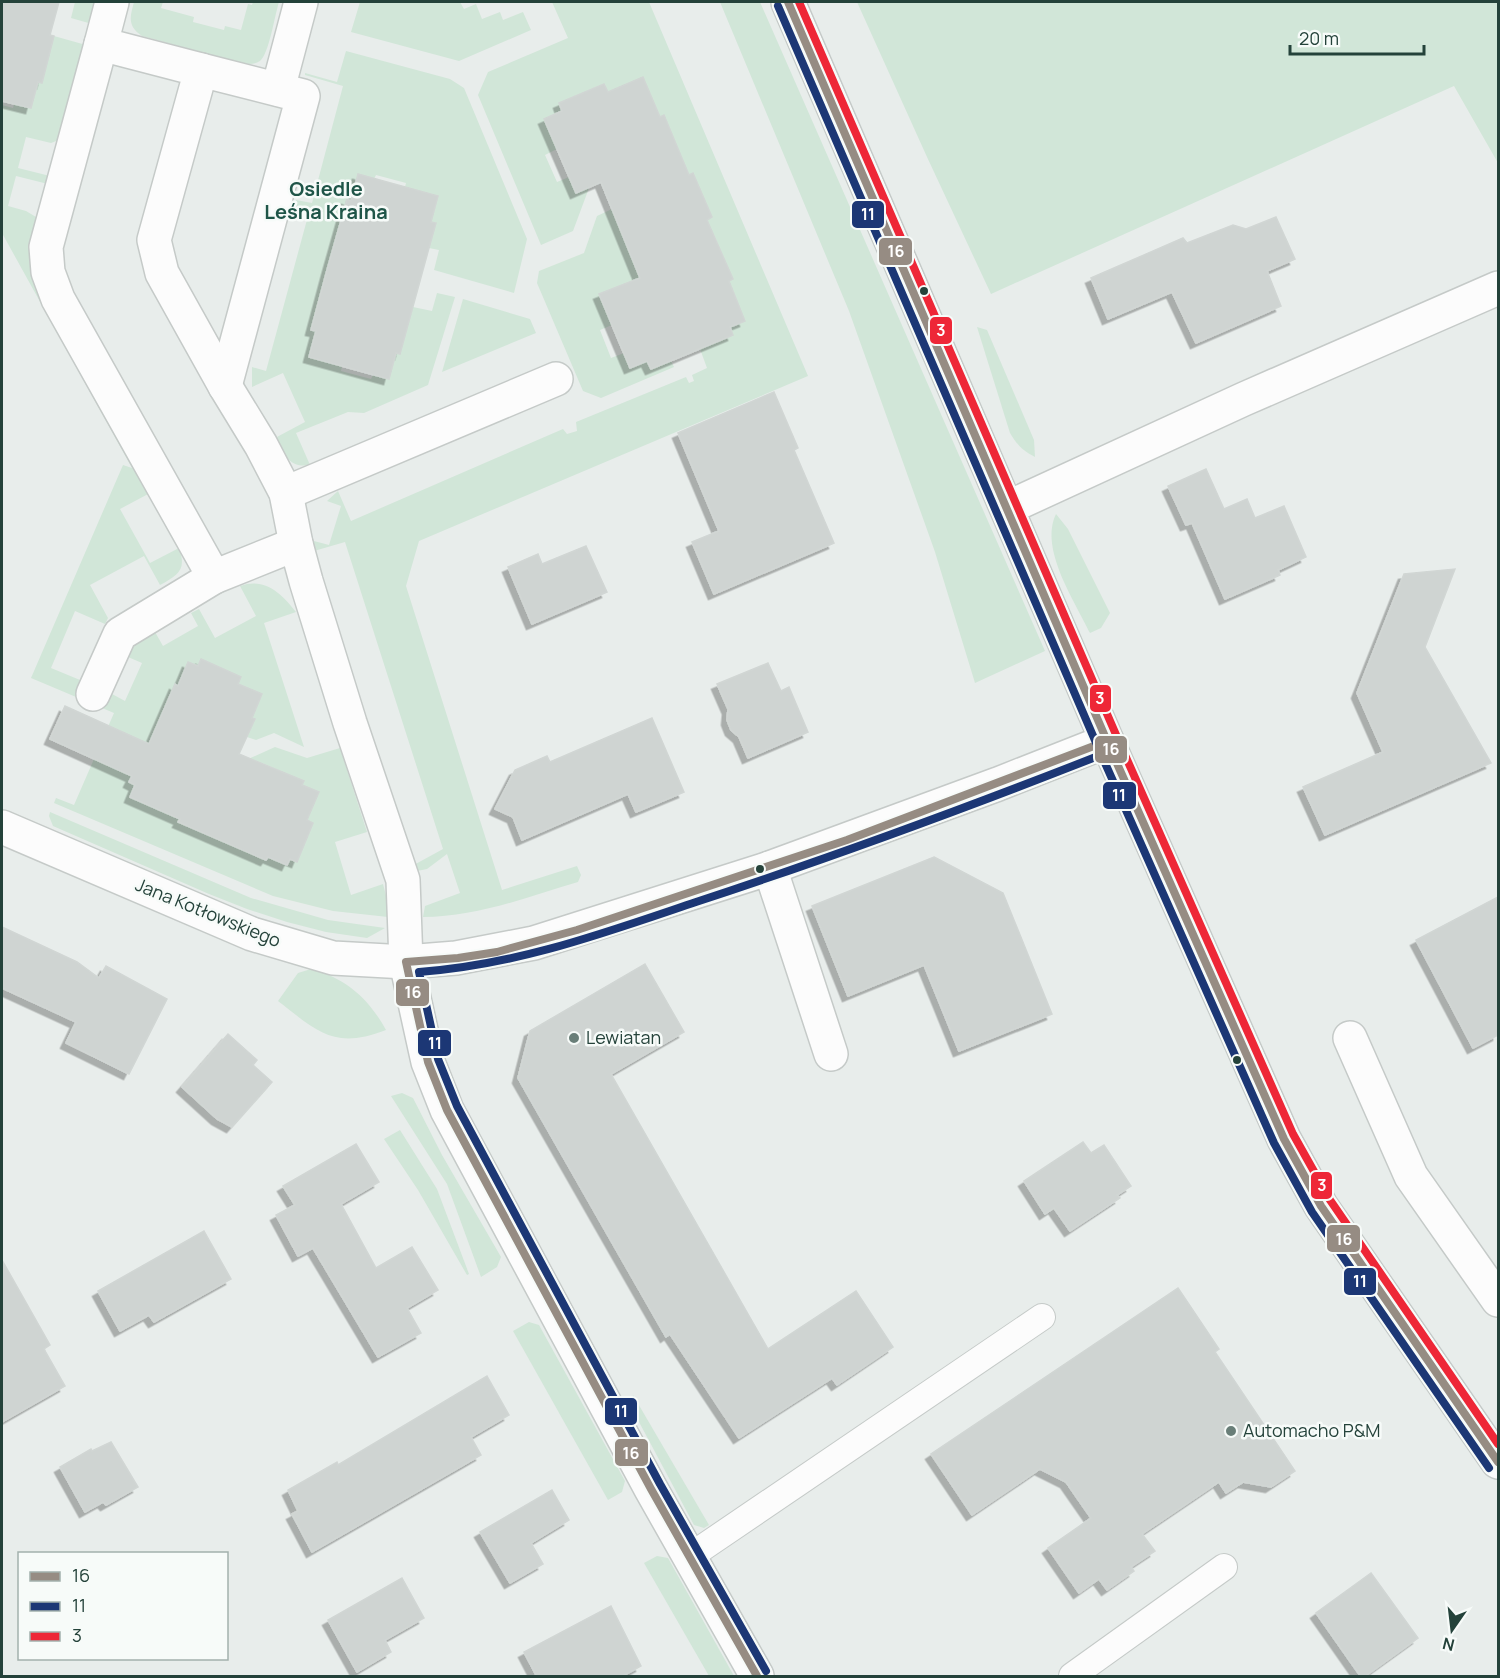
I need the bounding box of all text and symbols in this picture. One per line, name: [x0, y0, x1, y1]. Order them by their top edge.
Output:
scale bar: [1290, 18, 1424, 56]
text: 20 m: [1299, 26, 1339, 50]
district label: Osiedle Leśna Kraina: [264, 175, 388, 225]
line badge: 11: [851, 200, 885, 229]
text: 11: [861, 203, 875, 225]
line badge: 16: [878, 237, 913, 266]
text: 16: [888, 240, 905, 262]
unlabelled marker: [918, 285, 930, 297]
line badge: 3: [929, 316, 953, 345]
text: 3: [936, 319, 946, 341]
line badge: 3: [1089, 684, 1112, 713]
text: 3: [1095, 687, 1105, 709]
line badge: 16: [1094, 735, 1128, 764]
text: 16: [1103, 738, 1120, 760]
line badge: 11: [1102, 781, 1137, 810]
text: 11: [1112, 784, 1126, 806]
unlabelled marker: [754, 863, 766, 875]
street label: Jana Kotłowskiego: [132, 872, 285, 952]
line badge: 16: [395, 978, 430, 1007]
text: 16: [405, 981, 422, 1003]
place label: Lewiatan: [586, 1025, 661, 1049]
line badge: 11: [417, 1029, 452, 1057]
marker: Lewiatan: [567, 1031, 581, 1045]
text: 11: [428, 1032, 442, 1054]
unlabelled marker: [1231, 1054, 1243, 1066]
line badge: 3: [1310, 1171, 1333, 1200]
text: 3: [1317, 1174, 1327, 1196]
line badge: 16: [1326, 1224, 1361, 1253]
text: 16: [1336, 1228, 1353, 1250]
line badge: 11: [1343, 1267, 1377, 1296]
text: 11: [1353, 1270, 1367, 1292]
line badge: 11: [604, 1397, 638, 1426]
text: 11: [614, 1400, 628, 1422]
place label: Automacho P&M: [1243, 1418, 1381, 1442]
marker: Automacho P&M: [1224, 1424, 1238, 1438]
line badge: 16: [614, 1438, 649, 1467]
text: 16: [623, 1442, 640, 1464]
legend: [18, 1552, 228, 1660]
text: 16: [72, 1563, 90, 1587]
text: 11: [72, 1593, 86, 1617]
north arrow: [1422, 1600, 1482, 1660]
text: 3: [72, 1623, 82, 1647]
text: N: [1440, 1632, 1457, 1657]

